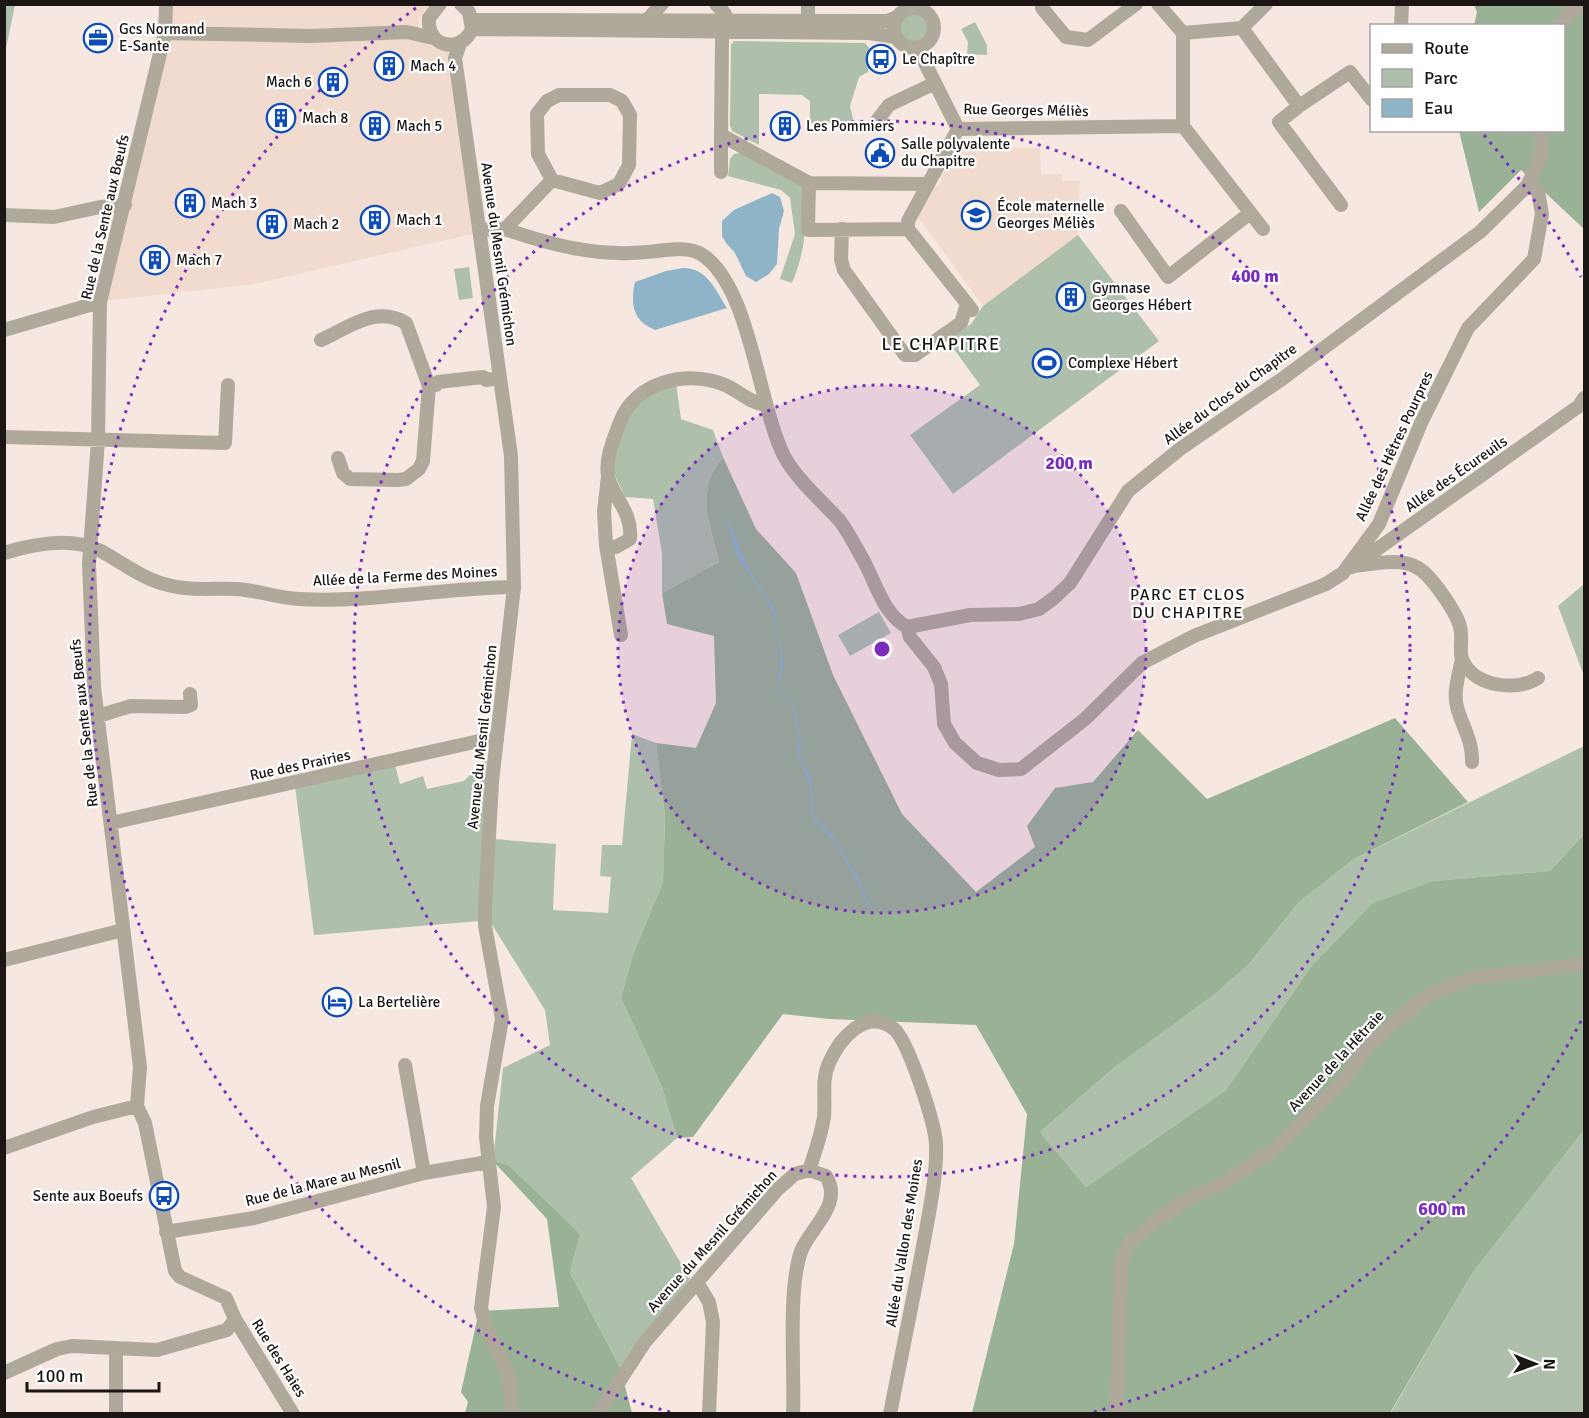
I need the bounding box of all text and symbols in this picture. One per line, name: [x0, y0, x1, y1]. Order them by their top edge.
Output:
place label: Gcs Normand E-Sante: [119, 20, 205, 55]
office icon: Gcs Normand E-Sante: [82, 22, 114, 54]
legend: [1370, 24, 1565, 132]
text: Route: [1424, 37, 1469, 59]
bus stop icon: Le Chapître: [865, 43, 897, 75]
building icon: Mach 4: [373, 50, 405, 82]
place label: Le Chapître: [902, 50, 975, 68]
place label: Mach 4: [410, 57, 456, 75]
building icon: Mach 6: [317, 66, 349, 98]
text: Parc: [1424, 67, 1458, 89]
place label: Mach 6: [266, 73, 312, 91]
text: Eau: [1424, 97, 1453, 119]
street label: Rue Georges Méliès: [963, 100, 1089, 120]
building icon: Mach 8: [265, 102, 297, 134]
place label: Mach 8: [302, 109, 348, 127]
building icon: Mach 5: [359, 110, 391, 142]
building icon: Les Pommiers: [769, 110, 801, 142]
place label: Mach 5: [396, 117, 442, 135]
place label: Les Pommiers: [806, 117, 895, 135]
street label: Rue de la Sente aux Bœufs: [77, 132, 133, 301]
place label: Salle polyvalente du Chapitre: [901, 135, 1010, 170]
public building icon: Salle polyvalente du Chapitre: [864, 137, 896, 169]
street label: Avenue du Mesnil Grémichon: [477, 161, 521, 347]
building icon: Mach 3: [174, 187, 206, 219]
place label: Mach 3: [211, 194, 257, 212]
place label: École maternelle Georges Méliès: [997, 196, 1104, 232]
school or university icon: École maternelle Georges Méliès: [960, 199, 992, 231]
building icon: Mach 1: [359, 204, 391, 236]
building icon: Mach 2: [256, 208, 288, 240]
place label: Mach 1: [396, 211, 442, 229]
place label: Mach 2: [293, 215, 339, 233]
building icon: Mach 7: [139, 244, 171, 276]
place label: Mach 7: [176, 251, 222, 269]
text: 400 m: [1231, 265, 1279, 287]
place label: Gymnase Georges Hébert: [1092, 279, 1192, 314]
building icon: Gymnase Georges Hébert: [1055, 281, 1087, 313]
district label: LE CHAPITRE: [881, 333, 1001, 355]
street label: Allée du Clos du Chapitre: [1160, 340, 1300, 448]
sports icon: Complexe Hébert: [1031, 347, 1063, 379]
place label: Complexe Hébert: [1068, 354, 1178, 372]
street label: Allée des Hêtres Pourpres: [1351, 368, 1437, 524]
street label: Allée des Écureuils: [1401, 431, 1511, 516]
text: 200 m: [1045, 452, 1093, 474]
street label: Allée de la Ferme des Moines: [312, 562, 498, 590]
district label: PARC ET CLOS DU CHAPITRE: [1130, 585, 1246, 623]
street label: Rue de la Sente aux Bœufs: [66, 638, 102, 808]
centre of rings: [872, 639, 892, 659]
street label: Avenue du Mesnil Grémichon: [463, 644, 501, 830]
street label: Rue des Prairies: [248, 745, 352, 784]
hotel icon: La Bertelière: [321, 986, 353, 1018]
place label: La Bertelière: [358, 993, 440, 1011]
street label: Avenue de la Hêtraie: [1284, 1007, 1388, 1115]
street label: Rue de la Mare au Mesnil: [243, 1154, 403, 1210]
street label: Allée du Vallon des Moines: [882, 1157, 926, 1328]
street label: Avenue du Mesnil Grémichon: [643, 1166, 781, 1316]
bus stop icon: Sente aux Boeufs: [148, 1180, 180, 1212]
place label: Sente aux Boeufs: [33, 1187, 143, 1205]
text: 600 m: [1418, 1198, 1466, 1220]
street label: Rue des Haies: [248, 1316, 310, 1401]
north arrow: [1505, 1334, 1565, 1394]
scale bar: [27, 1355, 159, 1393]
text: N: [1539, 1359, 1559, 1370]
text: 100 m: [36, 1365, 83, 1387]

